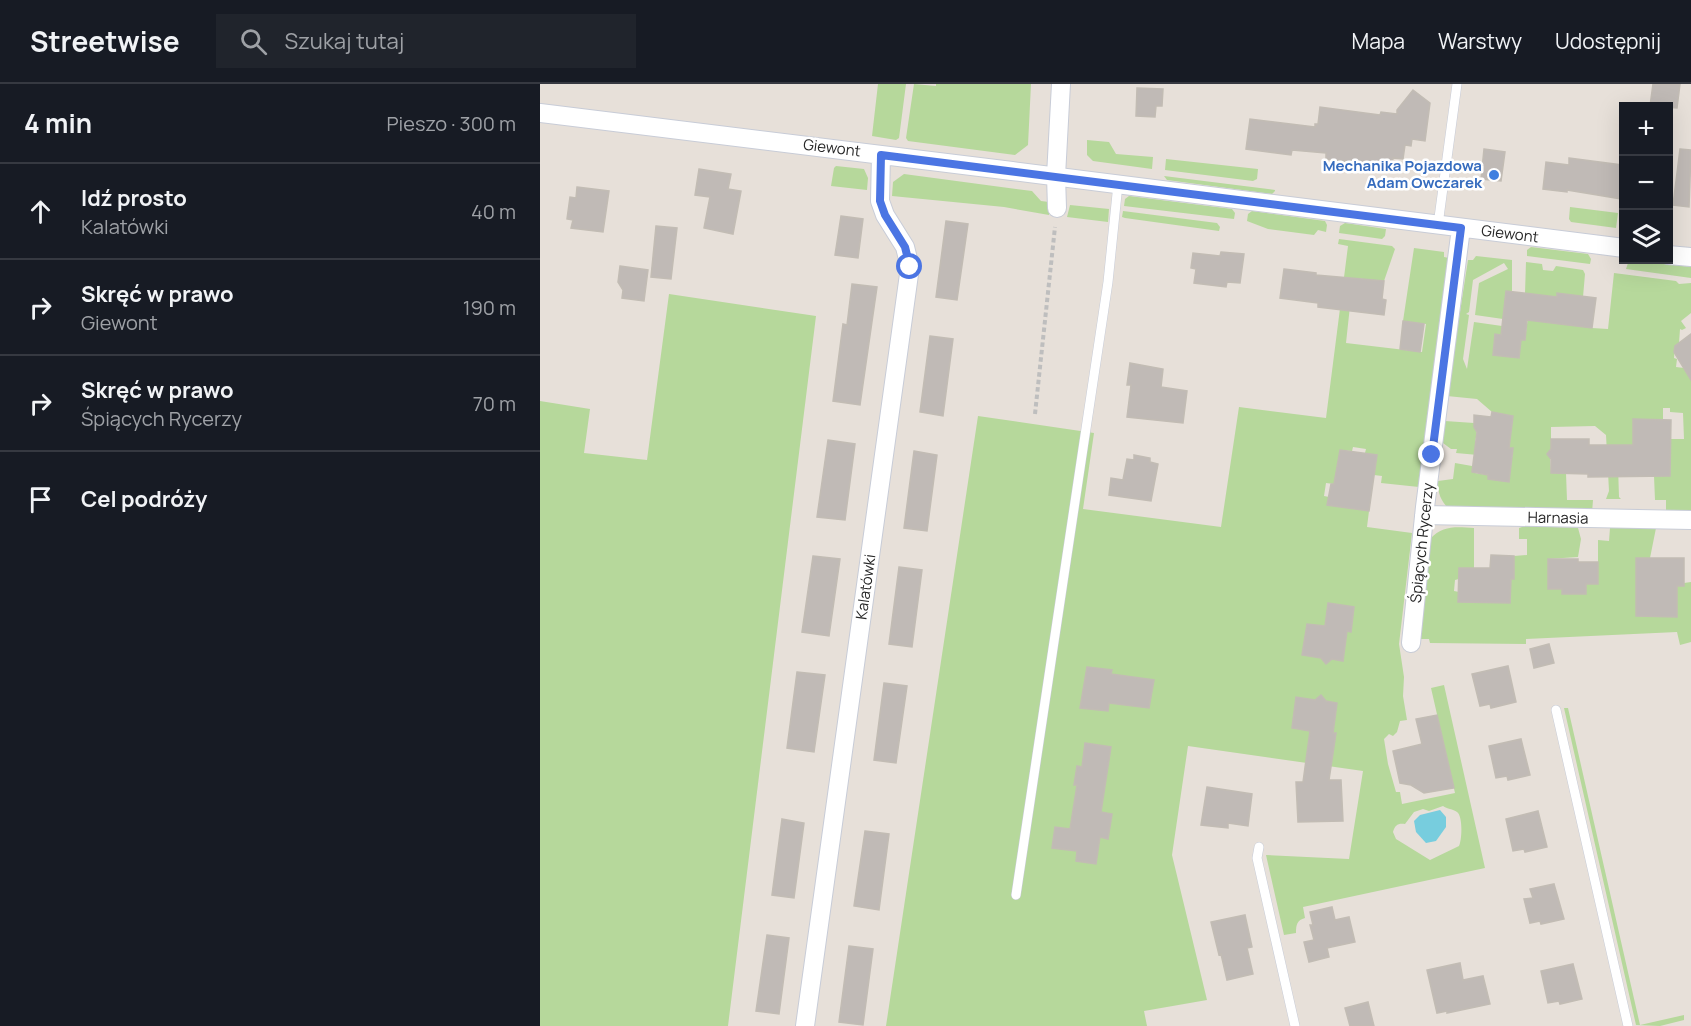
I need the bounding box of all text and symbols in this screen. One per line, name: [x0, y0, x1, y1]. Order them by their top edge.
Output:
search box: [216, 14, 636, 68]
text: Streetwise: [30, 22, 180, 60]
icon: search: [237, 25, 270, 58]
text: Szukaj tutaj: [285, 26, 404, 56]
text: Mapa: [1352, 27, 1405, 55]
text: Warstwy: [1438, 27, 1522, 55]
text: Udostępnij: [1555, 27, 1661, 55]
map controls: [1619, 102, 1673, 264]
button: +: [1619, 102, 1673, 156]
text: 4 min: [24, 105, 92, 141]
text: Pieszo · 300 m: [386, 110, 516, 137]
street label: Giewont: [802, 134, 862, 161]
place label: Mechanika Pojazdowa Adam Owczarek: [1323, 155, 1483, 193]
button: −: [1619, 156, 1673, 210]
marker: Mechanika Pojazdowa Adam Owczarek: [1487, 168, 1501, 182]
text: Idź prosto: [81, 183, 187, 213]
icon: ahead: [24, 195, 57, 228]
text: 40 m: [471, 198, 516, 225]
button: layers: [1619, 210, 1673, 264]
text: Kalatówki: [81, 213, 169, 240]
street label: Giewont: [1480, 220, 1540, 247]
route start: [896, 253, 922, 279]
text: Skręć w prawo: [81, 279, 234, 309]
icon: right: [24, 291, 57, 324]
text: 190 m: [463, 294, 516, 321]
text: Giewont: [81, 309, 158, 336]
text: Skręć w prawo: [81, 375, 234, 405]
icon: right: [24, 387, 57, 420]
text: 70 m: [473, 390, 516, 417]
text: Śpiących Rycerzy: [81, 405, 242, 432]
route end: [1418, 441, 1444, 467]
street label: Śpiących Rycerzy: [1405, 482, 1438, 604]
icon: arrive: [24, 483, 57, 516]
text: Cel podróży: [81, 484, 207, 514]
street label: Harnasia: [1527, 506, 1589, 529]
street label: Kalatówki: [851, 553, 880, 621]

